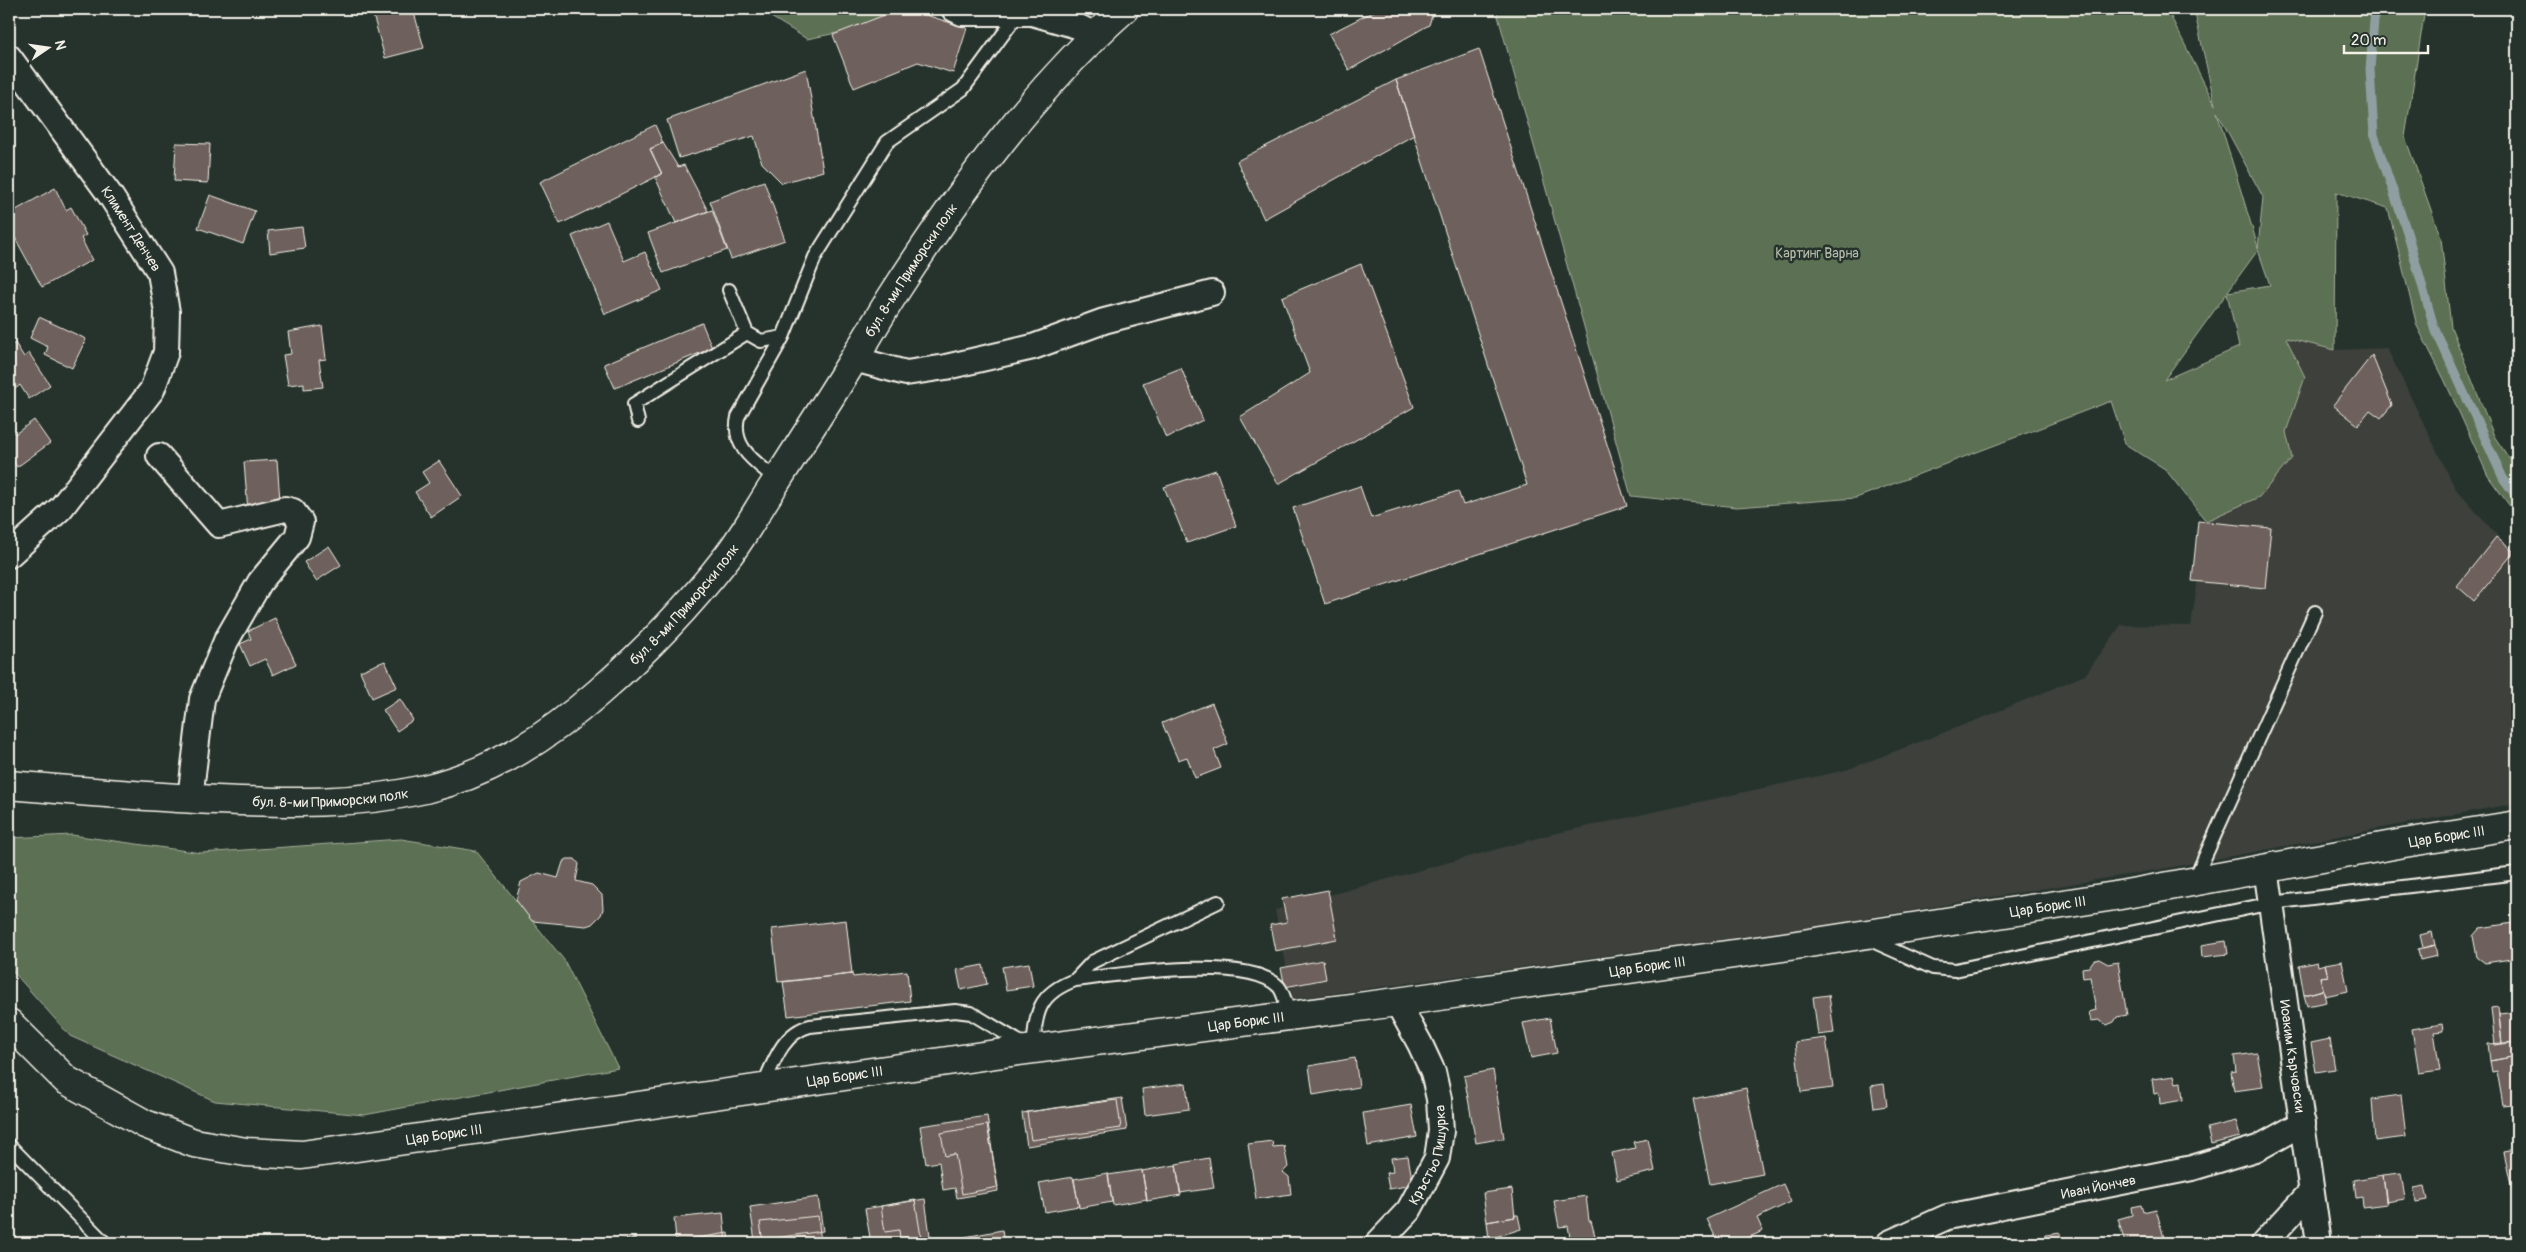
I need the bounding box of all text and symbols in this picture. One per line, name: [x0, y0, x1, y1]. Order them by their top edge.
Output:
north arrow: [22, 22, 72, 72]
scale bar: [2344, 22, 2427, 54]
text: 20 m: [2351, 31, 2386, 50]
text: N: [51, 39, 70, 52]
street label: Климент Денчев: [97, 183, 165, 275]
street label: бул. 8-ми Приморски полк: [861, 200, 961, 340]
park label: Картинг Варна: [1775, 245, 1859, 262]
street label: бул. 8-ми Приморски полк: [626, 541, 743, 669]
street label: бул. 8-ми Приморски полк: [252, 785, 410, 811]
street label: Цар Борис III: [2407, 822, 2486, 851]
street label: Цар Борис III: [2009, 893, 2087, 921]
street label: Цар Борис III: [1608, 953, 1687, 981]
street label: Иоаким Кърчовски: [2276, 999, 2308, 1114]
street label: Цар Борис III: [1207, 1009, 1285, 1035]
street label: Цар Борис III: [806, 1063, 884, 1090]
street label: Кръстьо Пишурка: [1405, 1105, 1450, 1208]
street label: Цар Борис III: [405, 1121, 483, 1149]
street label: Иван Йончев: [2060, 1171, 2137, 1203]

